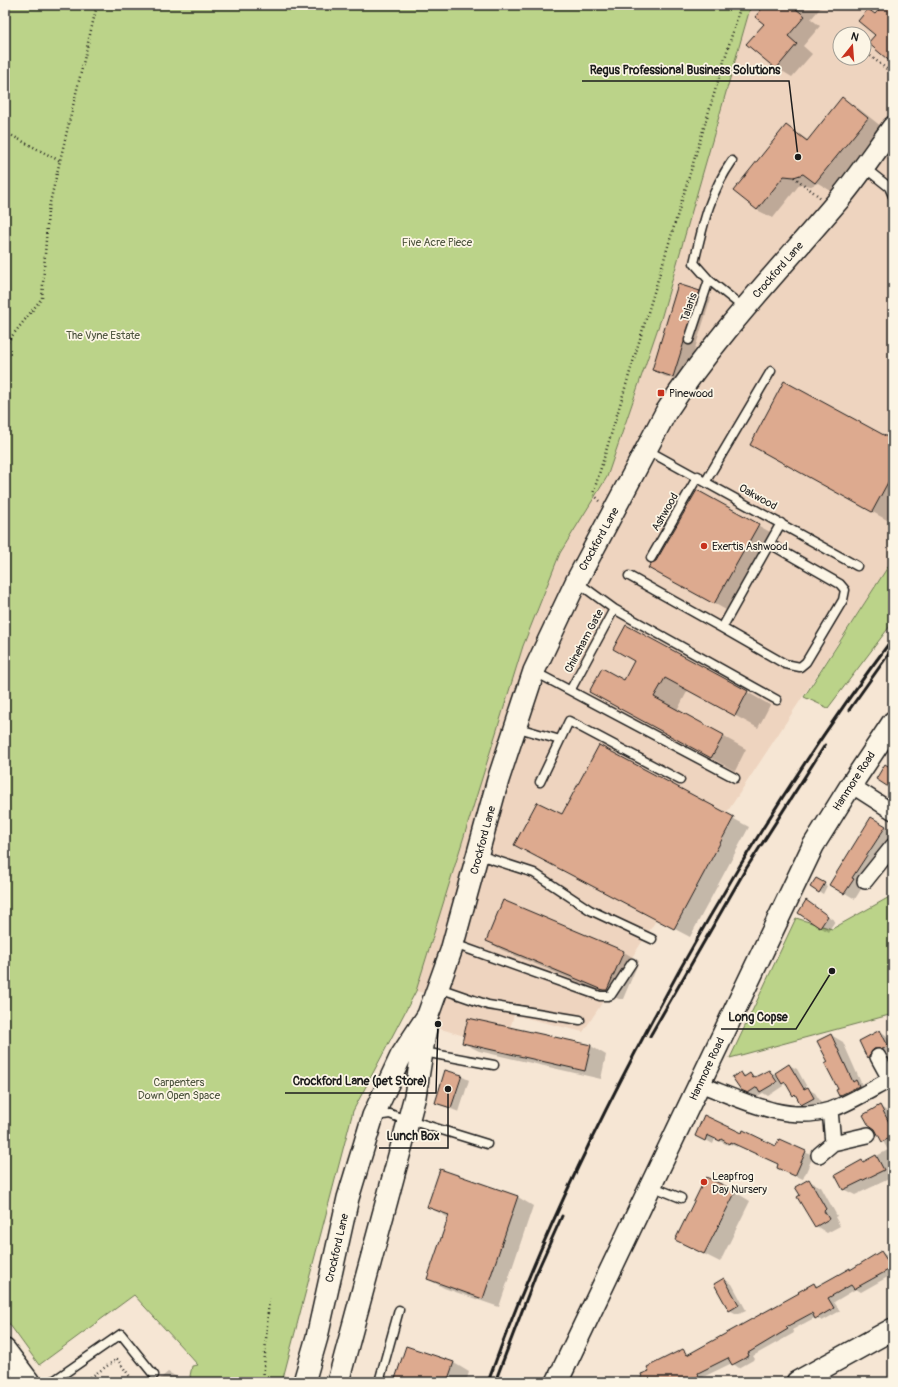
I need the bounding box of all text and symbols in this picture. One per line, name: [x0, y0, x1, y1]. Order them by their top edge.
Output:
north arrow: [832, 26, 872, 66]
text: N: [849, 30, 861, 44]
callout: Regus Professional Business Solutions: [582, 57, 789, 81]
text: Regus Professional Business Solutions: [590, 63, 781, 78]
park label: Five Acre Piece: [402, 236, 473, 249]
street label: Crockford Lane: [750, 239, 806, 301]
street label: Talaris: [678, 291, 700, 323]
park label: The Vyne Estate: [66, 329, 141, 342]
place label: Pinewood: [669, 387, 713, 400]
marker: Pinewood: [656, 388, 666, 398]
street label: Oakwood: [737, 481, 779, 513]
street label: Ashwood: [649, 491, 681, 533]
street label: Crockford Lane: [576, 505, 622, 573]
place label: Exertis Ashwood: [712, 540, 788, 553]
marker: Exertis Ashwood: [699, 541, 709, 551]
street label: Chineham Gate: [562, 607, 606, 675]
street label: Hanmore Road: [830, 749, 878, 813]
street label: Crockford Lane: [468, 804, 499, 876]
callout: Long Copse: [721, 1005, 796, 1029]
text: Long Copse: [728, 1010, 789, 1025]
street label: Hanmore Road: [687, 1035, 727, 1103]
callout: Crockford Lane (pet Store): [285, 1069, 436, 1093]
text: Crockford Lane (pet Store): [293, 1074, 427, 1089]
park label: Carpenters Down Open Space: [138, 1076, 221, 1102]
callout: Lunch Box: [379, 1124, 448, 1148]
text: Lunch Box: [386, 1129, 440, 1144]
place label: Leapfrog Day Nursery: [712, 1170, 767, 1196]
marker: Leapfrog Day Nursery: [699, 1177, 709, 1187]
street label: Crockford Lane: [323, 1212, 351, 1284]

